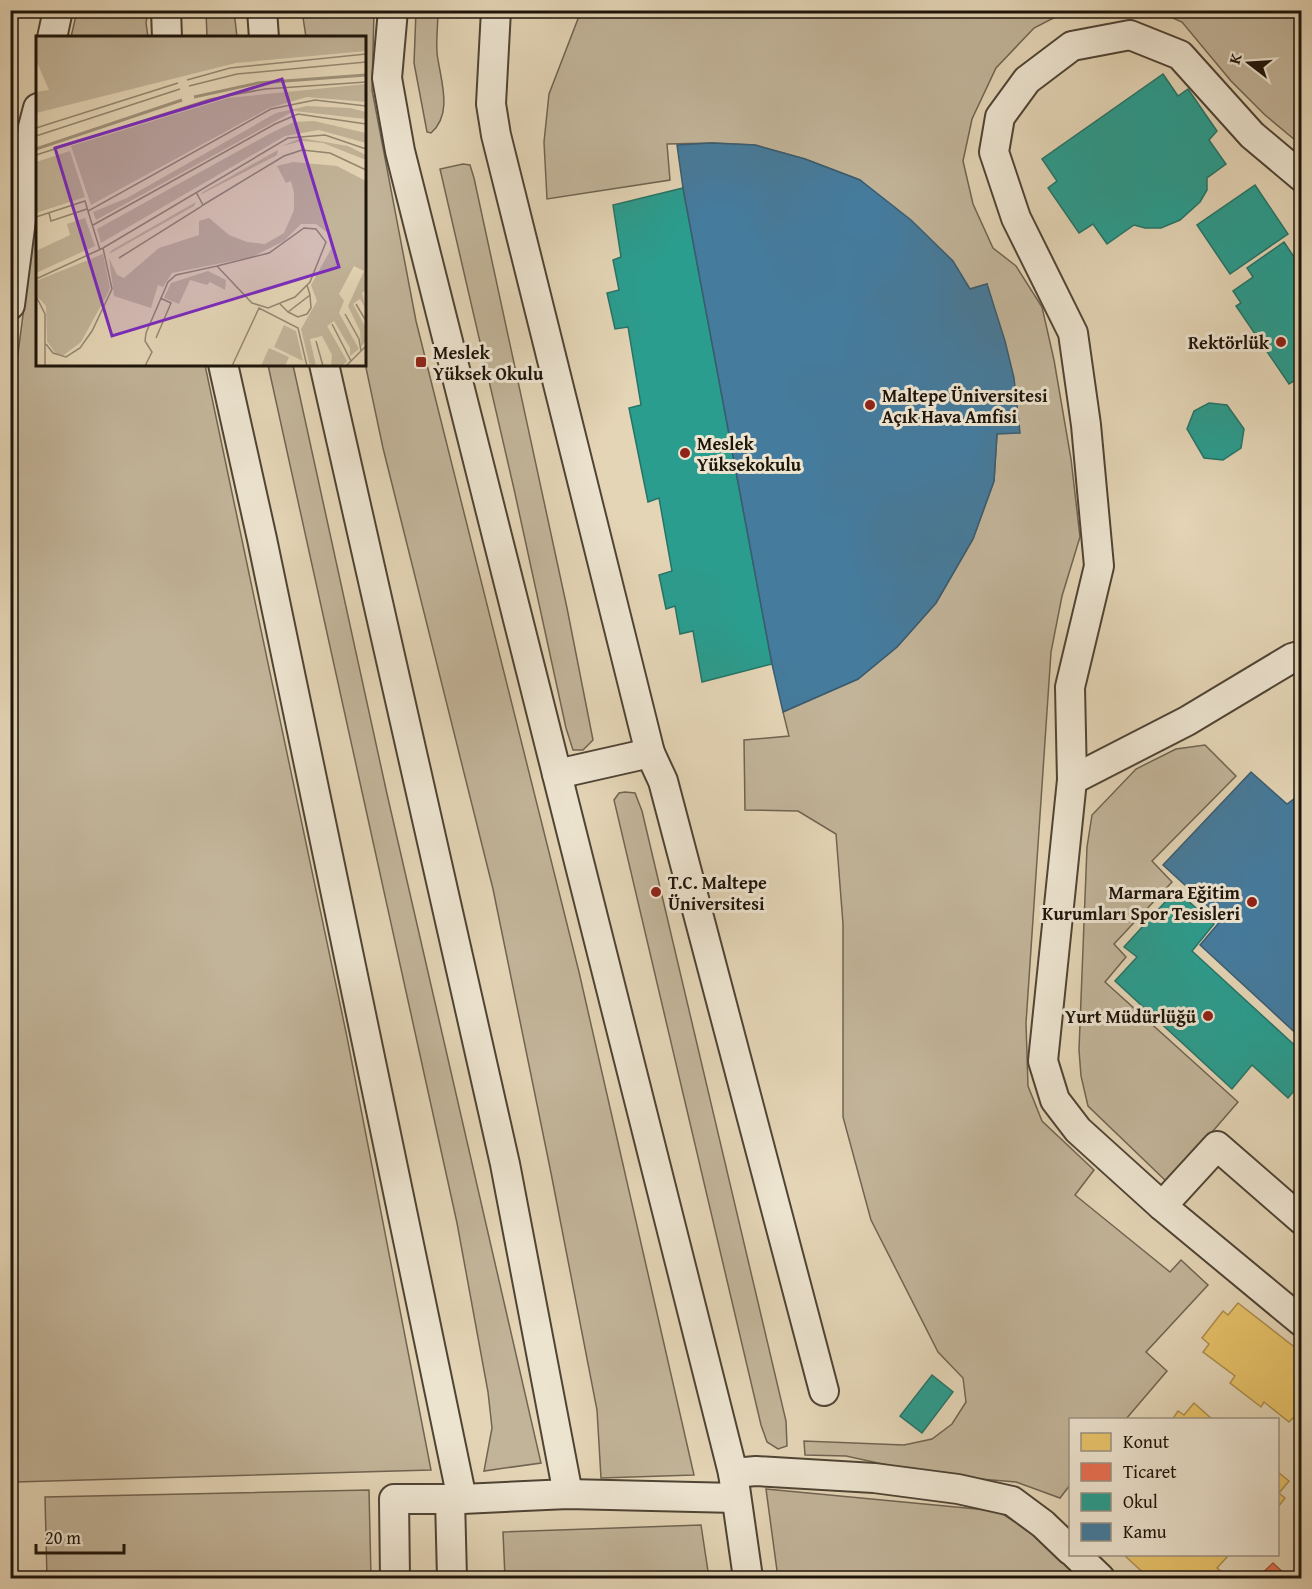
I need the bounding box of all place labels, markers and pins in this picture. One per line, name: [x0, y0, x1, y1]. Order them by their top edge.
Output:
place label: Rektörlük: [1188, 329, 1270, 356]
marker: Rektörlük: [1274, 335, 1288, 349]
place label: Meslek Yüksek Okulu: [433, 339, 544, 387]
marker: Meslek Yüksek Okulu: [414, 355, 428, 369]
place label: Maltepe Üniversitesi Açık Hava Amfisi: [882, 382, 1048, 430]
marker: Maltepe Üniversitesi Açık Hava Amfisi: [863, 398, 877, 412]
place label: Meslek Yüksekokulu: [697, 430, 802, 478]
marker: Meslek Yüksekokulu: [678, 446, 692, 460]
place label: T.C. Maltepe Üniversitesi: [668, 869, 767, 917]
place label: Marmara Eğitim Kurumları Spor Tesisleri: [1042, 879, 1241, 927]
marker: T.C. Maltepe Üniversitesi: [649, 885, 663, 899]
marker: Marmara Eğitim Kurumları Spor Tesisleri: [1245, 895, 1259, 909]
place label: Yurt Müdürlüğü: [1065, 1003, 1197, 1030]
marker: Yurt Müdürlüğü: [1201, 1009, 1215, 1023]

